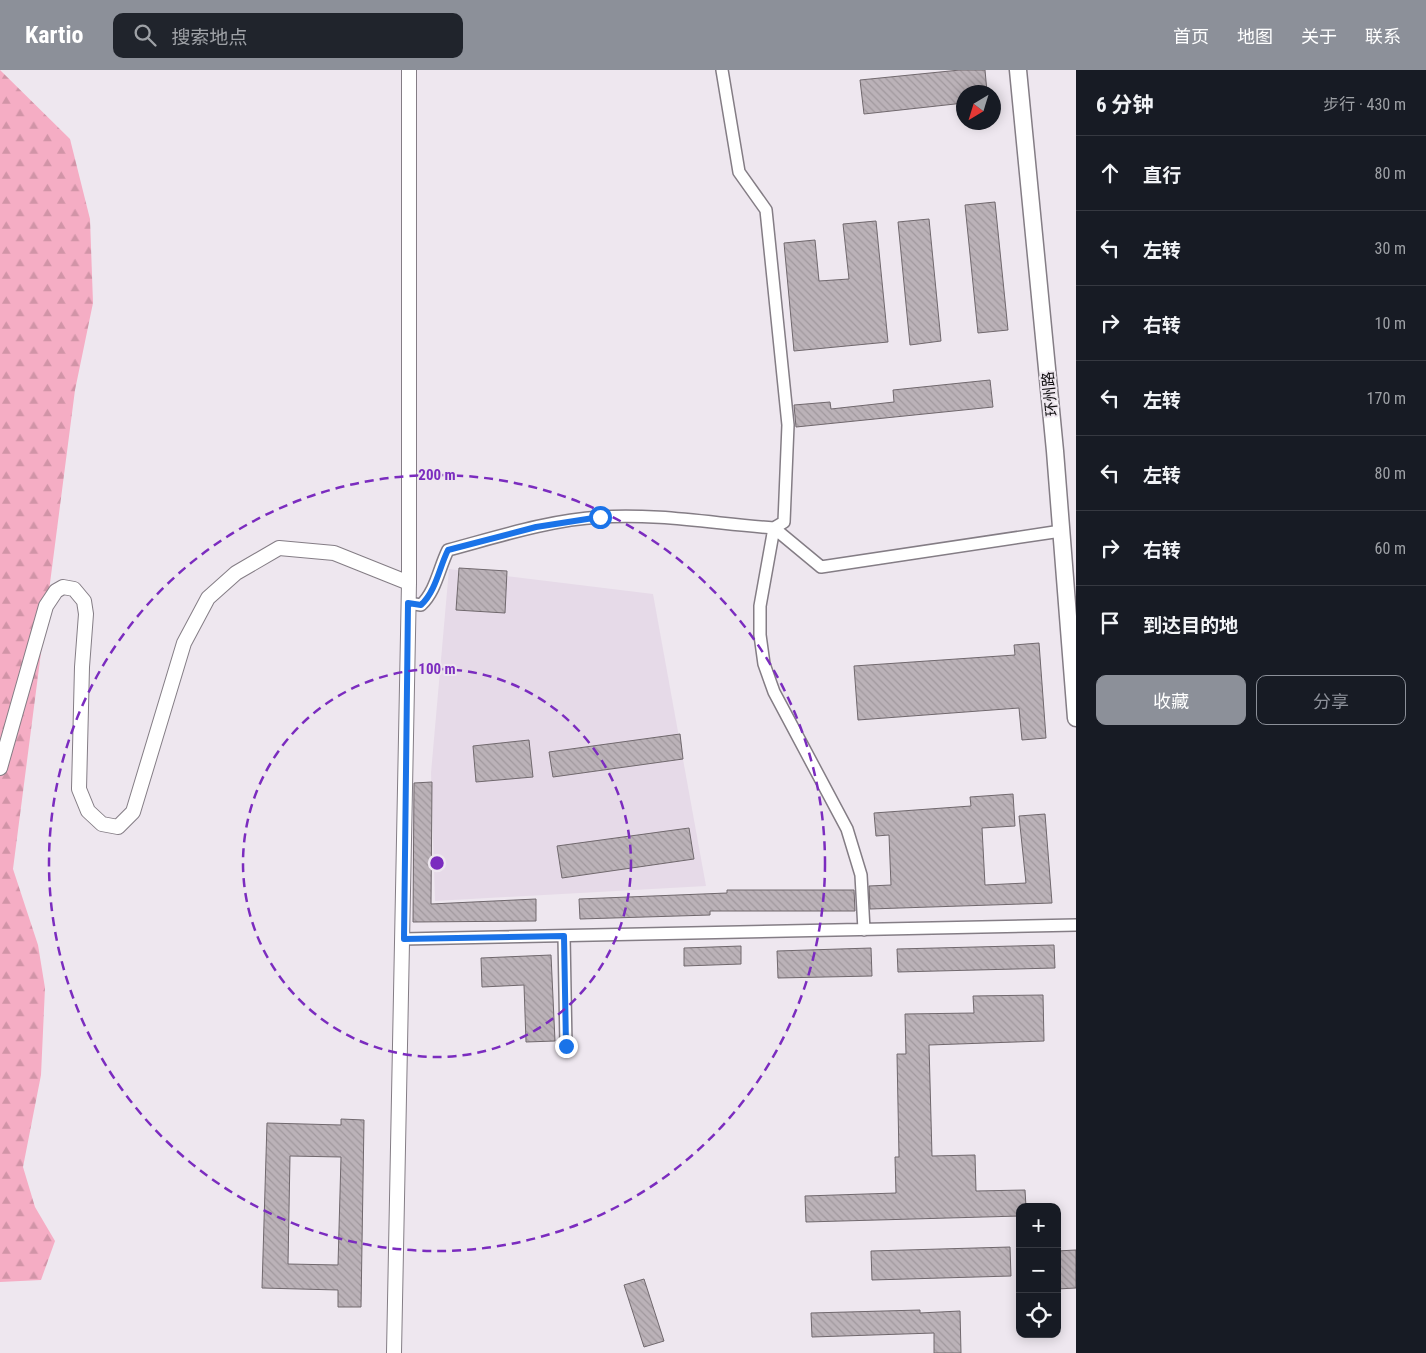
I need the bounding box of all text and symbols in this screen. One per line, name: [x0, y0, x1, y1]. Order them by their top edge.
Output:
search box: [113, 13, 463, 58]
text: Kartio: [25, 21, 83, 49]
icon: search: [131, 21, 159, 49]
text: 搜索地点: [171, 26, 247, 49]
text: 首页: [1173, 26, 1209, 47]
text: 地图: [1237, 26, 1273, 47]
text: 关于: [1301, 26, 1337, 47]
text: 联系: [1365, 26, 1401, 47]
north arrow: [956, 85, 1001, 130]
text: 6 分钟: [1096, 93, 1153, 117]
text: 步行 · 430 m: [1323, 95, 1406, 114]
icon: ahead: [1096, 159, 1124, 187]
text: 直行: [1143, 164, 1181, 187]
text: 80 m: [1374, 164, 1406, 183]
icon: left: [1096, 234, 1124, 262]
text: 左转: [1143, 239, 1181, 262]
text: 30 m: [1374, 239, 1406, 258]
icon: right: [1096, 309, 1124, 337]
text: 右转: [1143, 314, 1181, 337]
text: 10 m: [1374, 314, 1406, 333]
street label: 环州路: [1039, 371, 1061, 417]
icon: left: [1096, 384, 1124, 412]
text: 左转: [1143, 389, 1181, 412]
text: 170 m: [1367, 389, 1406, 408]
icon: left: [1096, 459, 1124, 487]
text: 左转: [1143, 464, 1181, 487]
text: 80 m: [1374, 464, 1406, 483]
text: 200 m: [418, 466, 456, 484]
route start: [589, 506, 612, 529]
icon: right: [1096, 534, 1124, 562]
text: 右转: [1143, 539, 1181, 562]
text: 60 m: [1374, 539, 1406, 558]
icon: arrive: [1096, 609, 1124, 637]
text: 到达目的地: [1143, 614, 1238, 637]
text: 100 m: [418, 660, 456, 678]
button: 收藏: [1096, 675, 1246, 725]
button: 分享: [1256, 675, 1406, 725]
centre of rings: [428, 854, 446, 872]
route end: [555, 1035, 578, 1058]
map controls: [1016, 1203, 1061, 1338]
button: +: [1016, 1203, 1061, 1248]
button: −: [1016, 1248, 1061, 1293]
button: locate: [1016, 1293, 1061, 1338]

